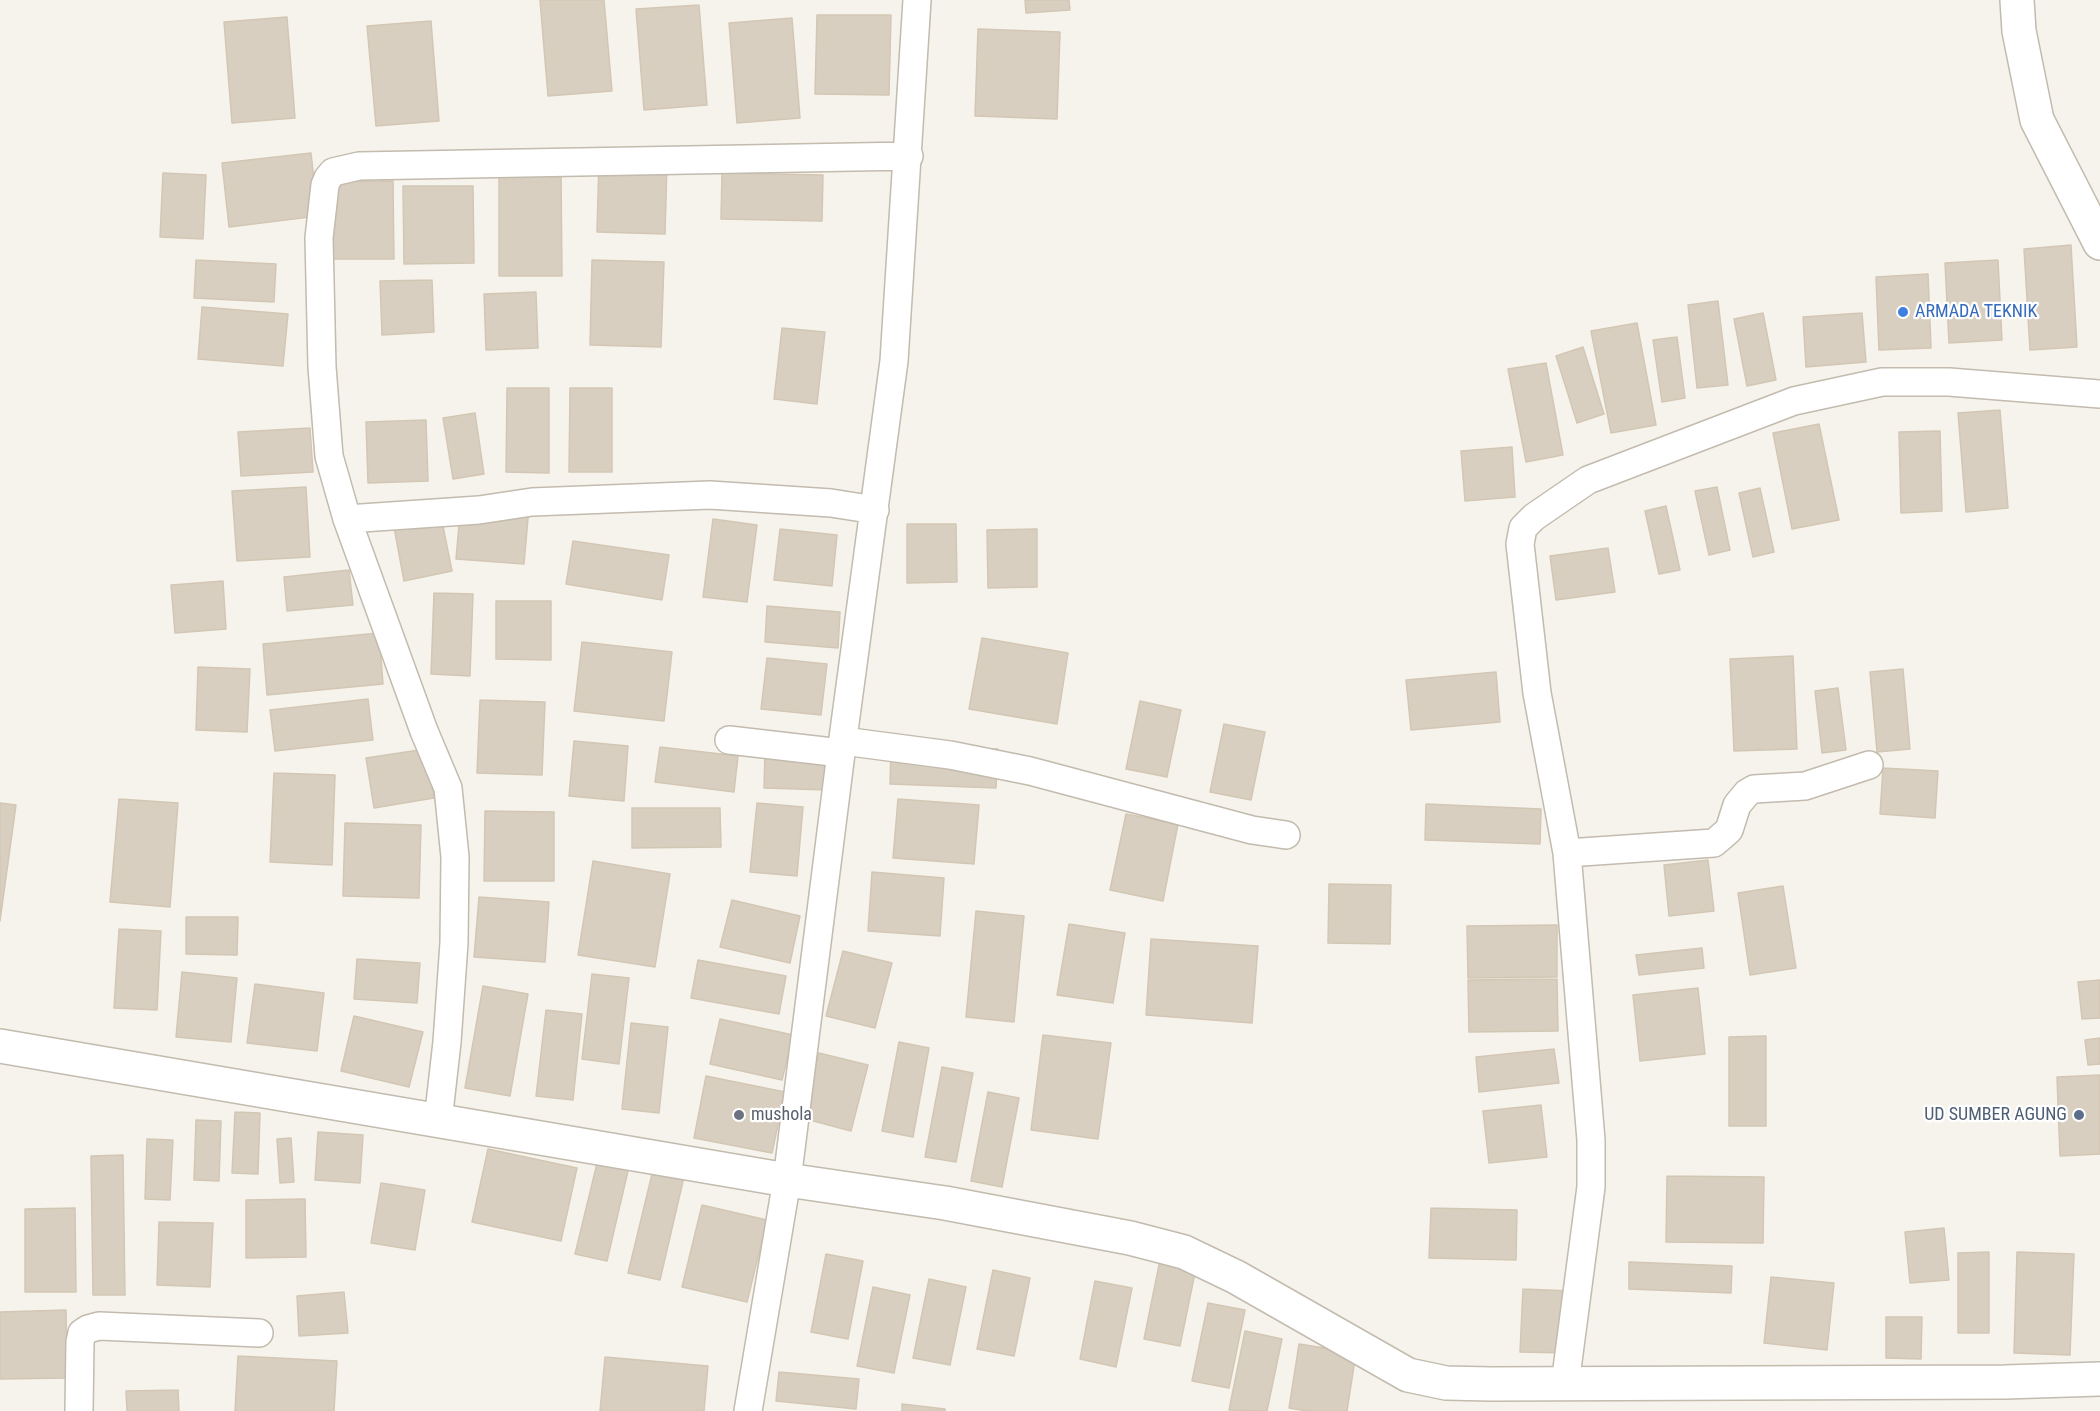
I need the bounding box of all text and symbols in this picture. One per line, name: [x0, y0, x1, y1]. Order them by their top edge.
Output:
place label: ARMADA TEKNIK: [1915, 301, 2037, 323]
marker: ARMADA TEKNIK: [1896, 305, 1910, 319]
place label: mushola: [751, 1104, 812, 1126]
place label: UD SUMBER AGUNG: [1924, 1104, 2067, 1126]
marker: mushola: [732, 1108, 746, 1122]
marker: UD SUMBER AGUNG: [2072, 1108, 2086, 1122]

